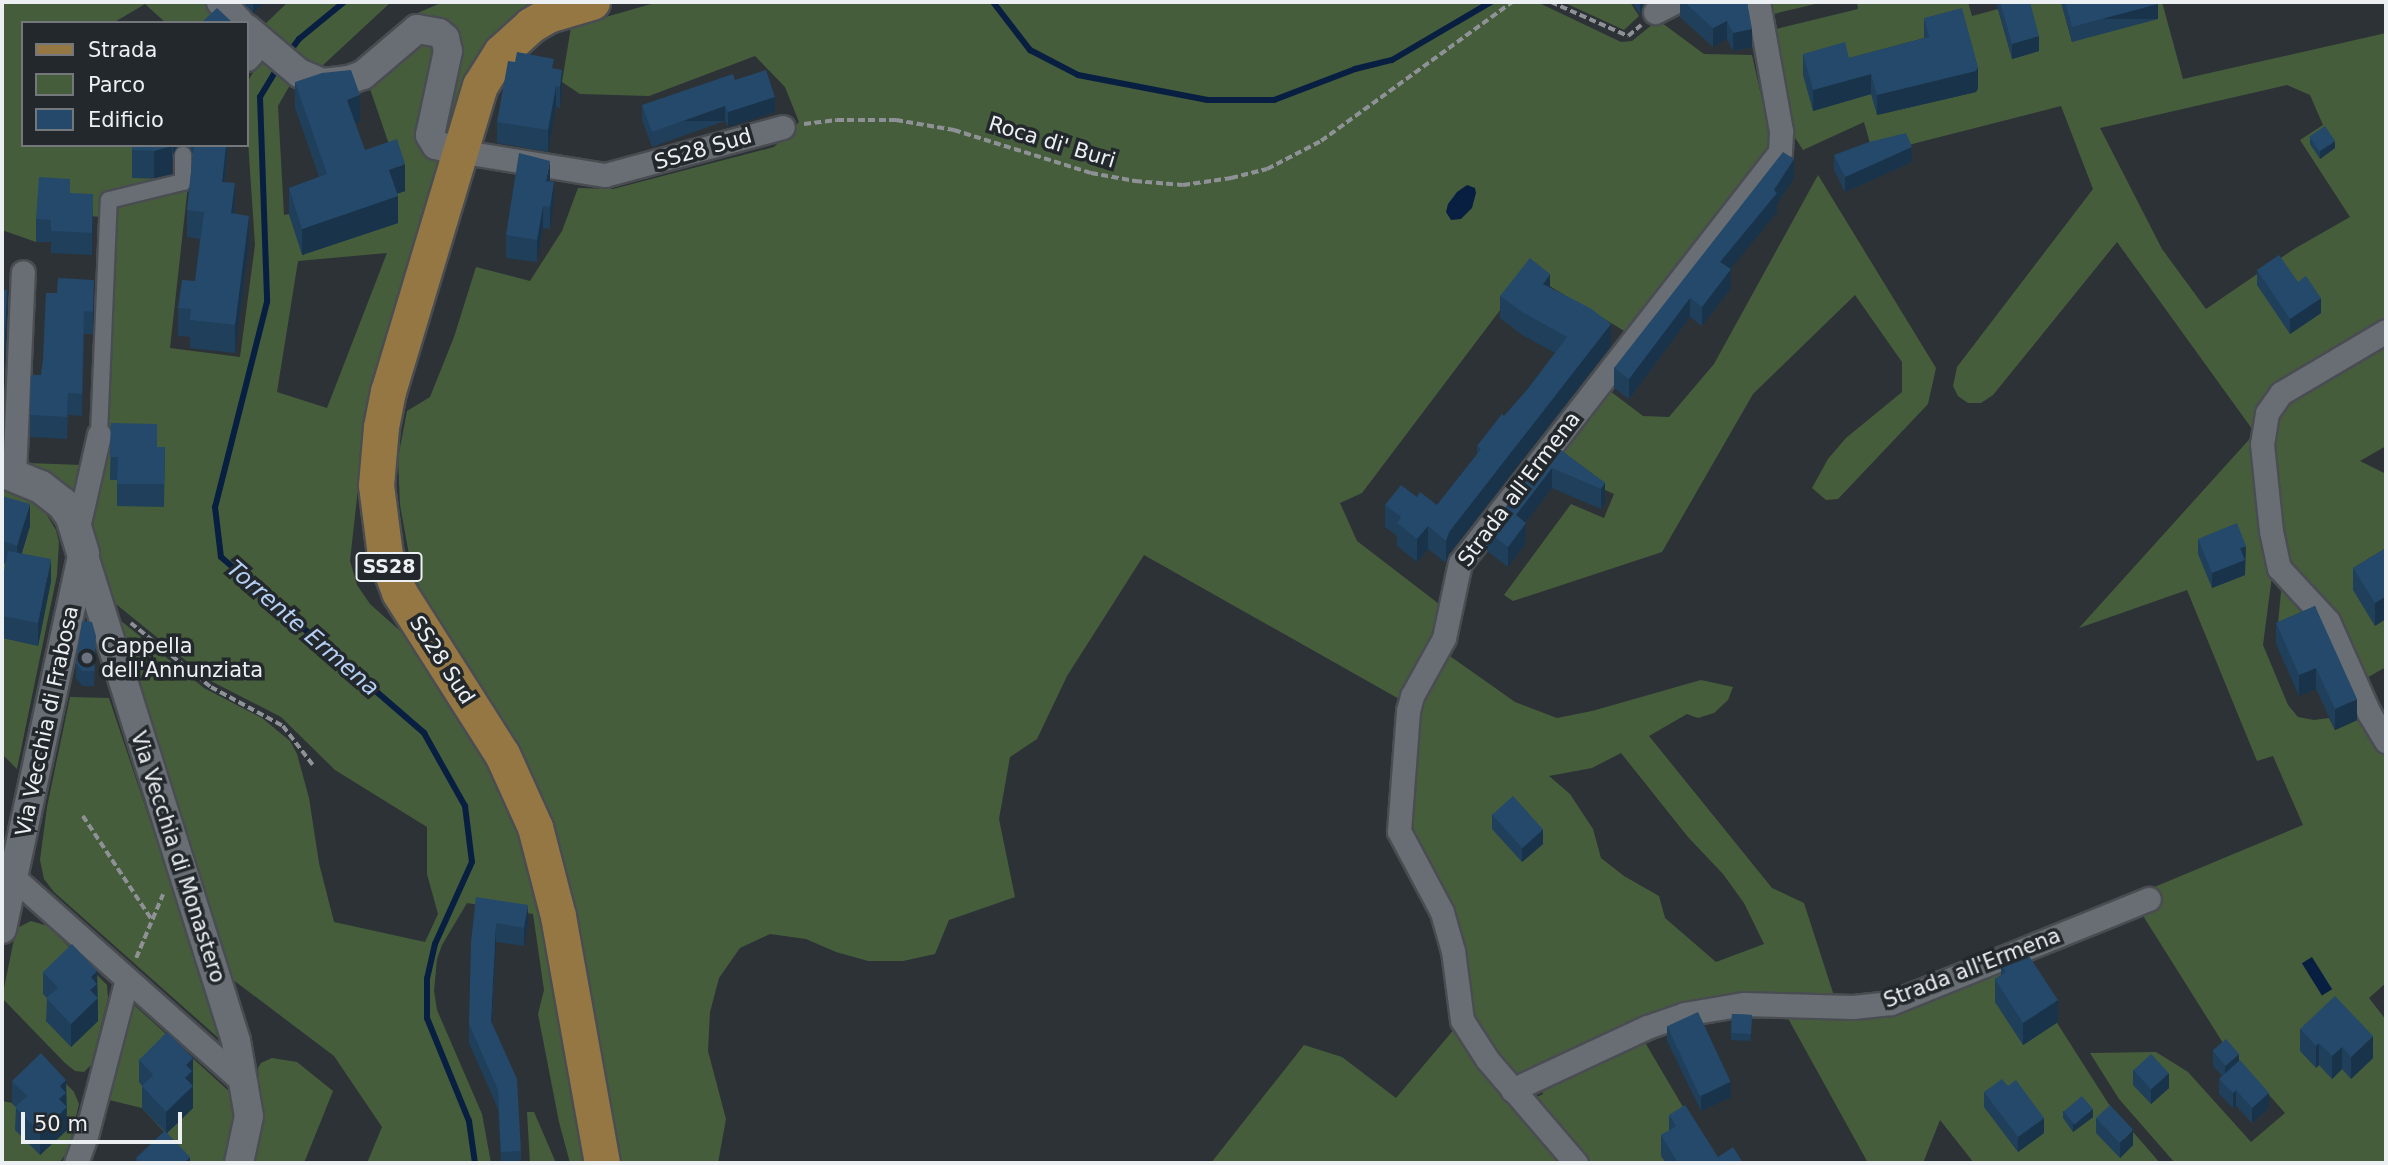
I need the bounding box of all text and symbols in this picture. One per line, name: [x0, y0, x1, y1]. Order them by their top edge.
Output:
legend: [21, 21, 248, 147]
text: Strada: [88, 38, 157, 62]
text: Parco: [88, 73, 145, 97]
text: Edificio: [88, 108, 164, 132]
street label: Roca di' Buri: [985, 111, 1119, 173]
street label: SS28 Sud: [651, 123, 755, 175]
street label: Strada all'Ermena: [1453, 407, 1585, 571]
road number: SS28: [354, 552, 424, 582]
water label: Torrente Ermena: [221, 554, 385, 702]
street label: Via Vecchia di Frabosa: [10, 604, 84, 838]
street label: SS28 Sud: [404, 611, 480, 709]
place label: Cappella dell'Annunziata: [101, 633, 263, 683]
marker: Cappella dell'Annunziata: [79, 650, 95, 666]
street label: Via Vecchia di Monastero: [125, 728, 231, 986]
street label: Strada all'Ermena: [1880, 923, 2064, 1013]
scale bar: [24, 1098, 186, 1142]
text: 50 m: [34, 1112, 88, 1136]

